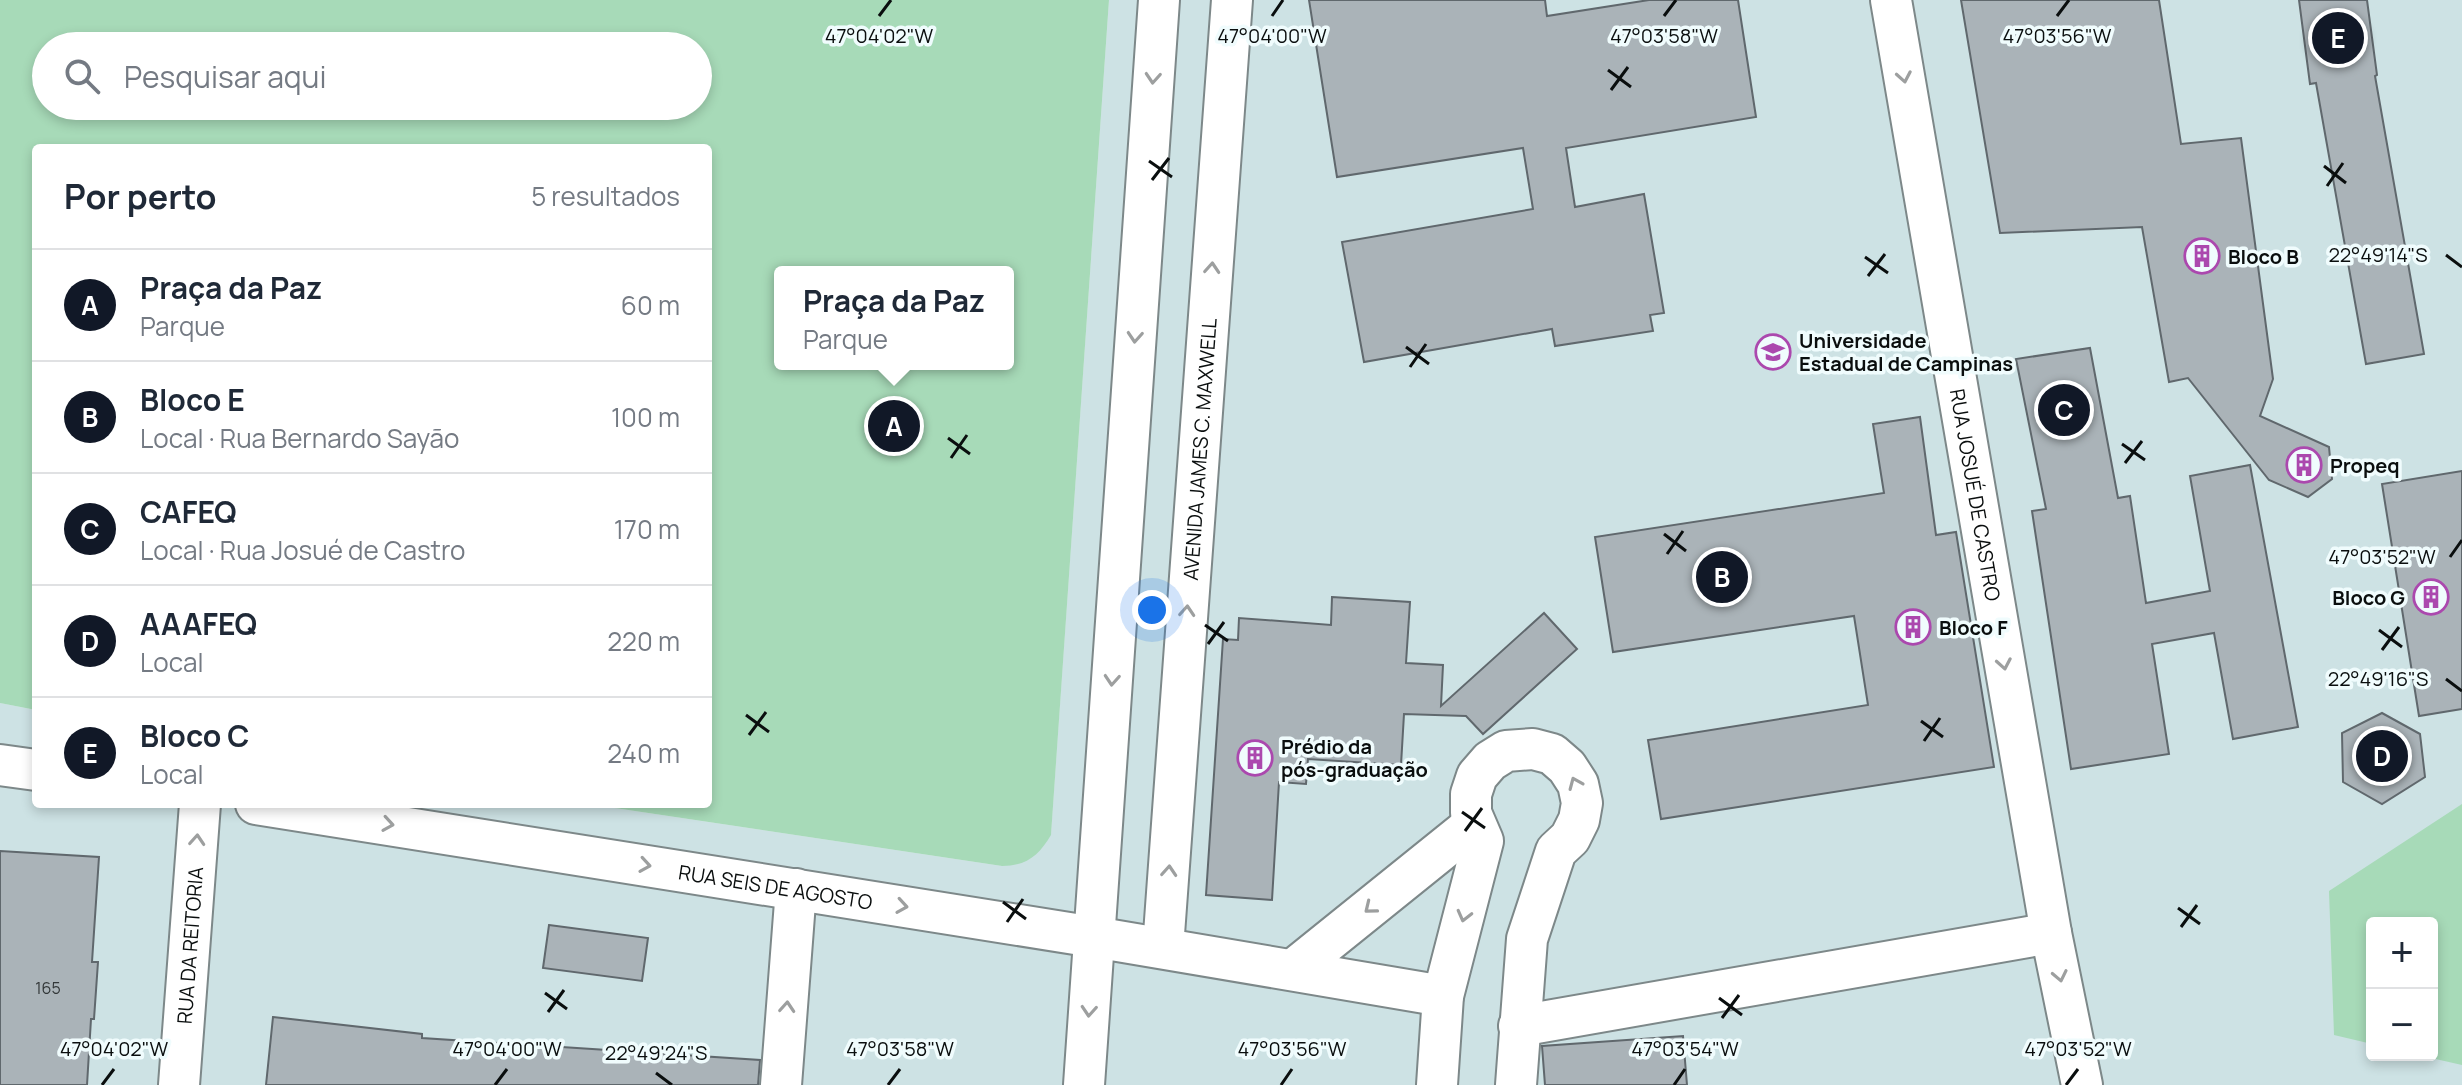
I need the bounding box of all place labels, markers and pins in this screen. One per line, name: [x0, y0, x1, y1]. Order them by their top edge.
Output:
pin: E: [2312, 8, 2364, 68]
building icon: Bloco B: [2183, 237, 2221, 275]
place label: Bloco B: [2228, 243, 2299, 270]
place label: Universidade Estadual de Campinas: [1799, 327, 2013, 377]
school or university icon: Universidade Estadual de Campinas: [1754, 333, 1792, 371]
pin: C: [2038, 380, 2090, 440]
pin: A: [868, 396, 920, 456]
building icon: Propeq: [2285, 446, 2323, 484]
place label: Propeq: [2330, 452, 2400, 479]
pin: B: [1696, 547, 1748, 607]
building icon: Bloco G: [2412, 578, 2450, 616]
place label: Bloco G: [2332, 584, 2405, 611]
building icon: Bloco F: [1894, 608, 1932, 646]
place label: Bloco F: [1939, 614, 2008, 641]
pin: D: [2356, 726, 2408, 786]
place label: Prédio da pós-graduação: [1281, 733, 1428, 783]
building icon: Prédio da pós-graduação: [1236, 739, 1274, 777]

